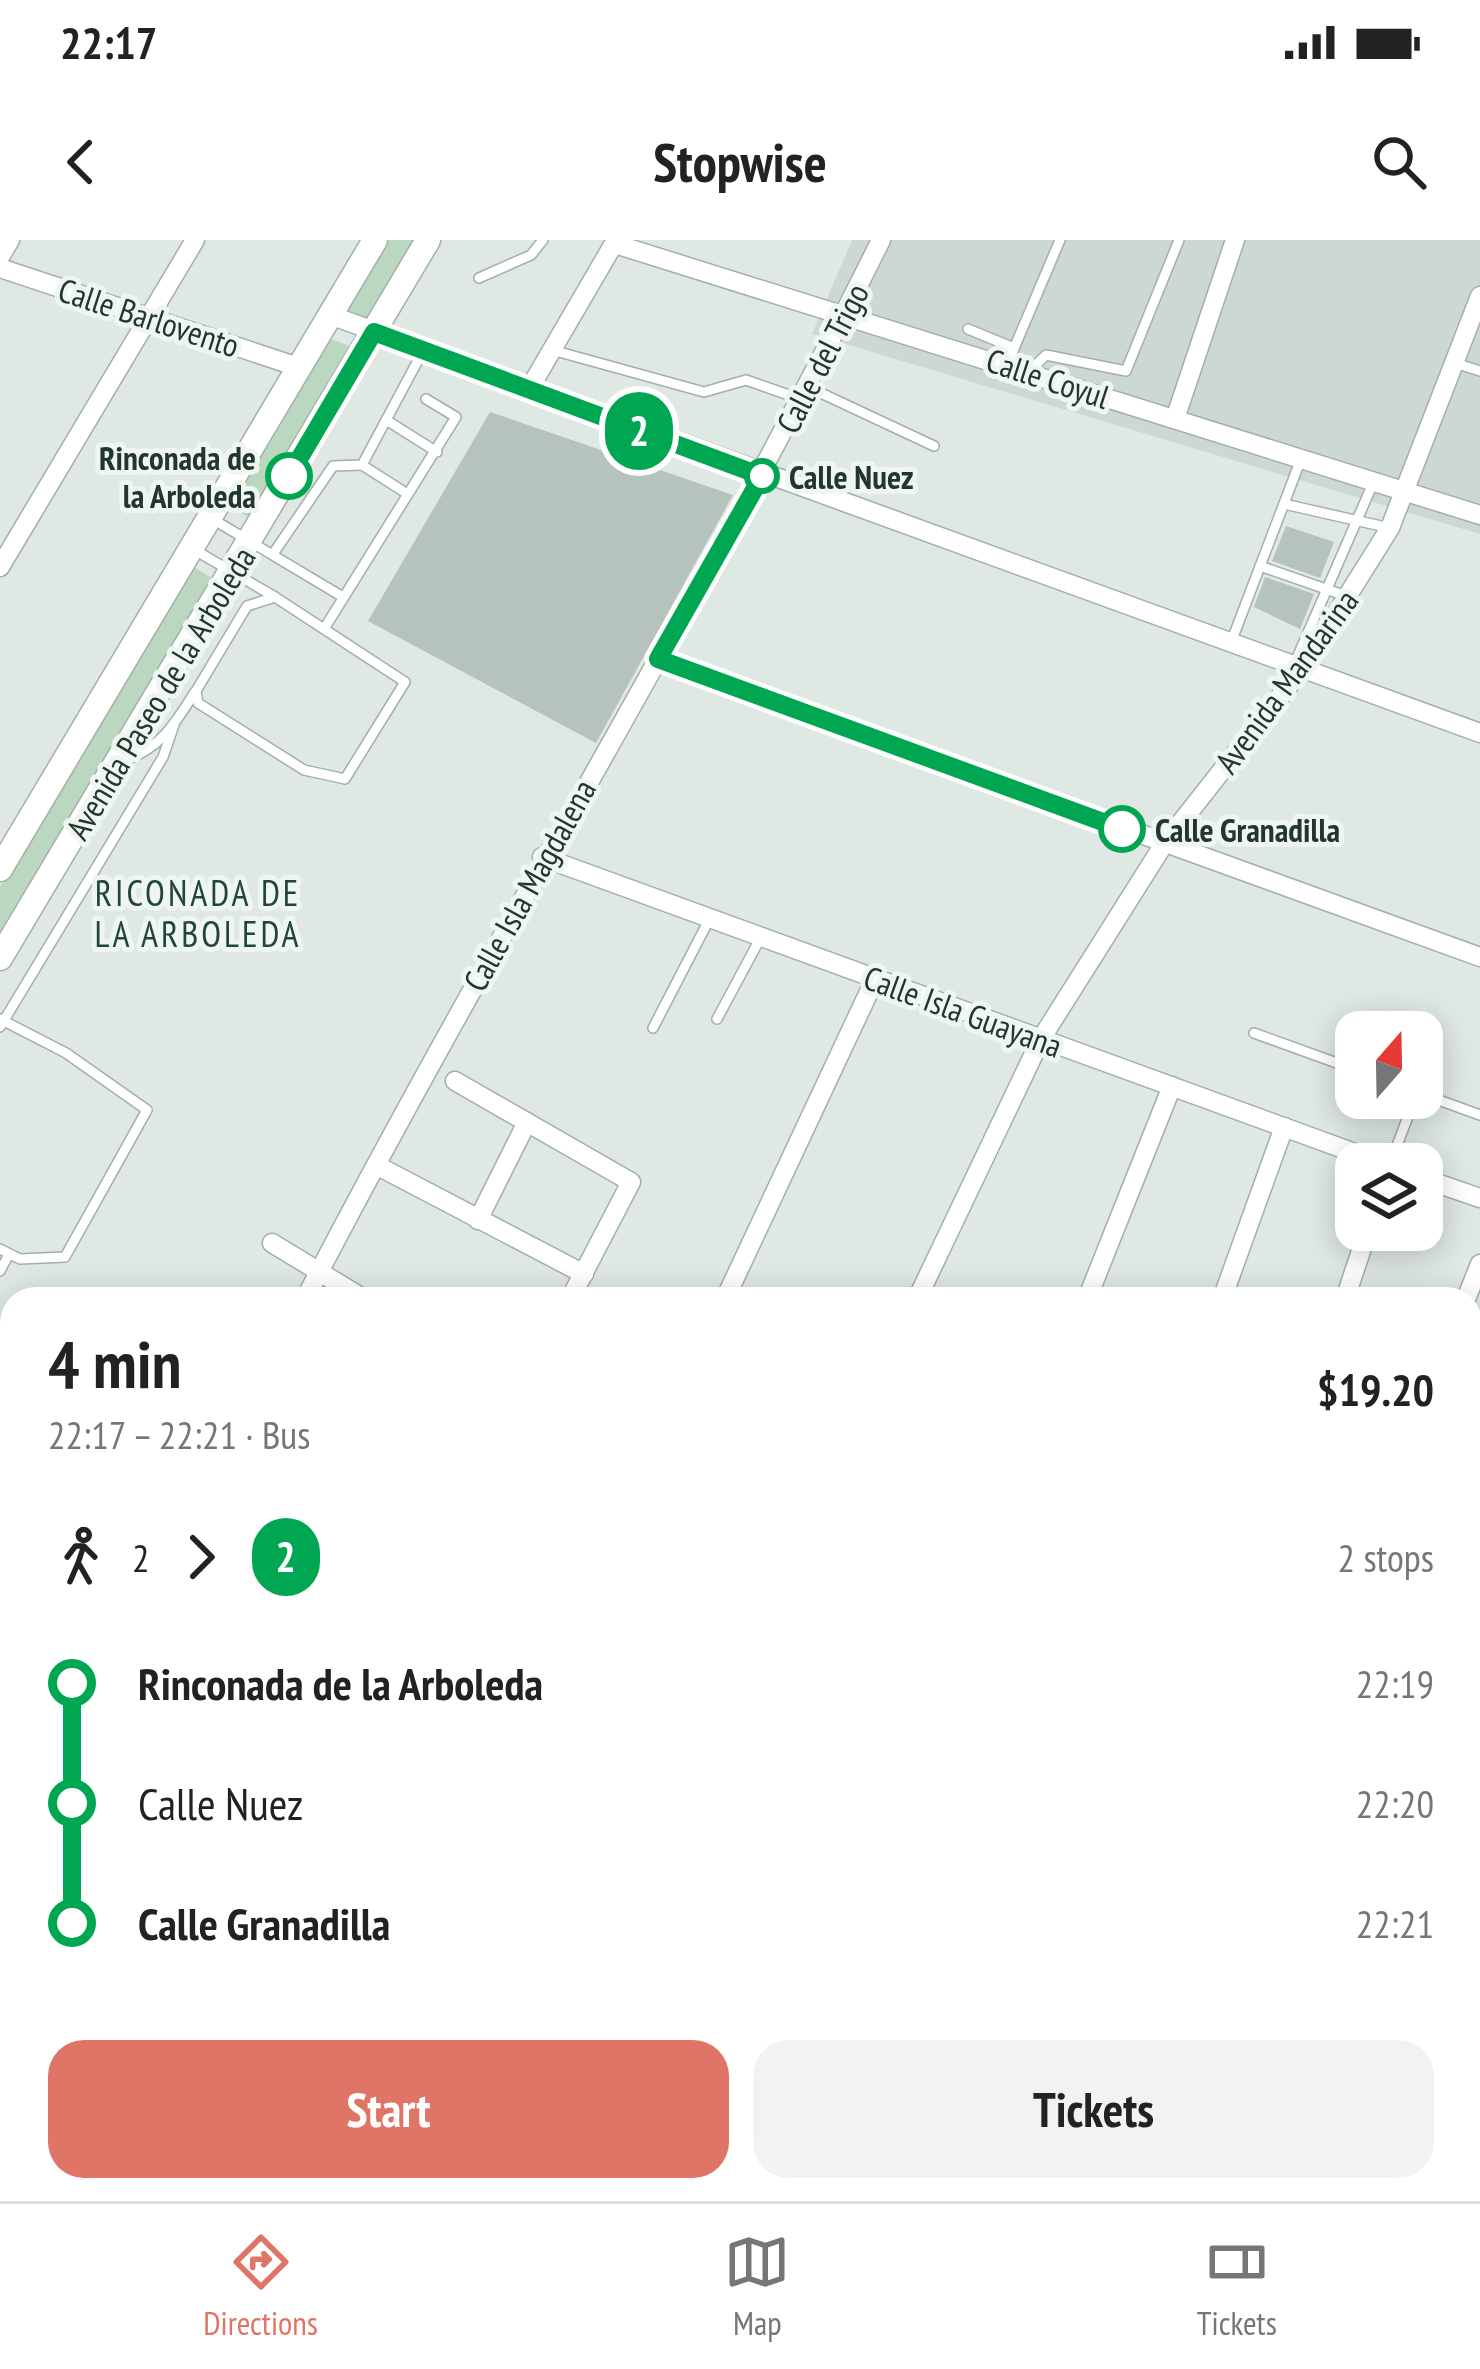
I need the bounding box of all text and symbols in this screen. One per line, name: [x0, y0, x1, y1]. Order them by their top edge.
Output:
text: 22:17: [60, 13, 157, 71]
text: Stopwise: [653, 127, 827, 197]
icon: back: [48, 129, 114, 195]
icon: search: [1366, 129, 1432, 195]
street label: Calle Barlovento: [53, 268, 245, 366]
street label: Calle del Trigo: [766, 276, 878, 440]
street label: Calle Coyul: [981, 338, 1115, 418]
line badge: 2: [600, 392, 678, 470]
text: 2: [629, 403, 649, 458]
place label: Rinconada de la Arboleda: [99, 436, 256, 517]
marker: Rinconada de la Arboleda: [267, 454, 311, 498]
place label: Calle Nuez: [789, 455, 914, 498]
marker: Calle Nuez: [746, 460, 778, 492]
street label: Avenida Paseo de la Arboleda: [56, 539, 264, 847]
street label: Avenida Mandarina: [1205, 580, 1367, 782]
street label: Calle Isla Magdalena: [453, 772, 605, 998]
marker: Calle Granadilla: [1100, 807, 1144, 851]
place label: Calle Granadilla: [1155, 808, 1340, 851]
district label: RICONADA DE LA ARBOLEDA: [94, 869, 302, 957]
street label: Calle Isla Guayana: [858, 955, 1068, 1067]
north arrow: [1335, 1011, 1443, 1119]
map controls: [1335, 1011, 1443, 1251]
button: layers: [1335, 1143, 1443, 1251]
text: 4 min: [48, 1321, 181, 1406]
text: $19.20: [1317, 1360, 1434, 1418]
text: 22:17 – 22:21 · Bus: [48, 1409, 310, 1460]
icon: walk: [48, 1524, 114, 1590]
icon: forward: [168, 1524, 234, 1590]
text: 2: [276, 1529, 296, 1584]
text: 2: [132, 1532, 150, 1583]
text: 2 stops: [1338, 1532, 1434, 1583]
text: Rinconada de la Arboleda: [138, 1654, 543, 1712]
text: 22:19: [1356, 1658, 1434, 1709]
text: Calle Nuez: [138, 1774, 303, 1832]
text: 22:20: [1356, 1778, 1434, 1829]
text: Calle Granadilla: [138, 1894, 390, 1952]
text: 22:21: [1356, 1898, 1434, 1949]
button: Start: [48, 2040, 729, 2178]
button: Tickets: [753, 2040, 1434, 2178]
tab: Directions: [203, 2229, 318, 2344]
tab: Map: [724, 2229, 790, 2344]
tab: Tickets: [1197, 2229, 1277, 2344]

